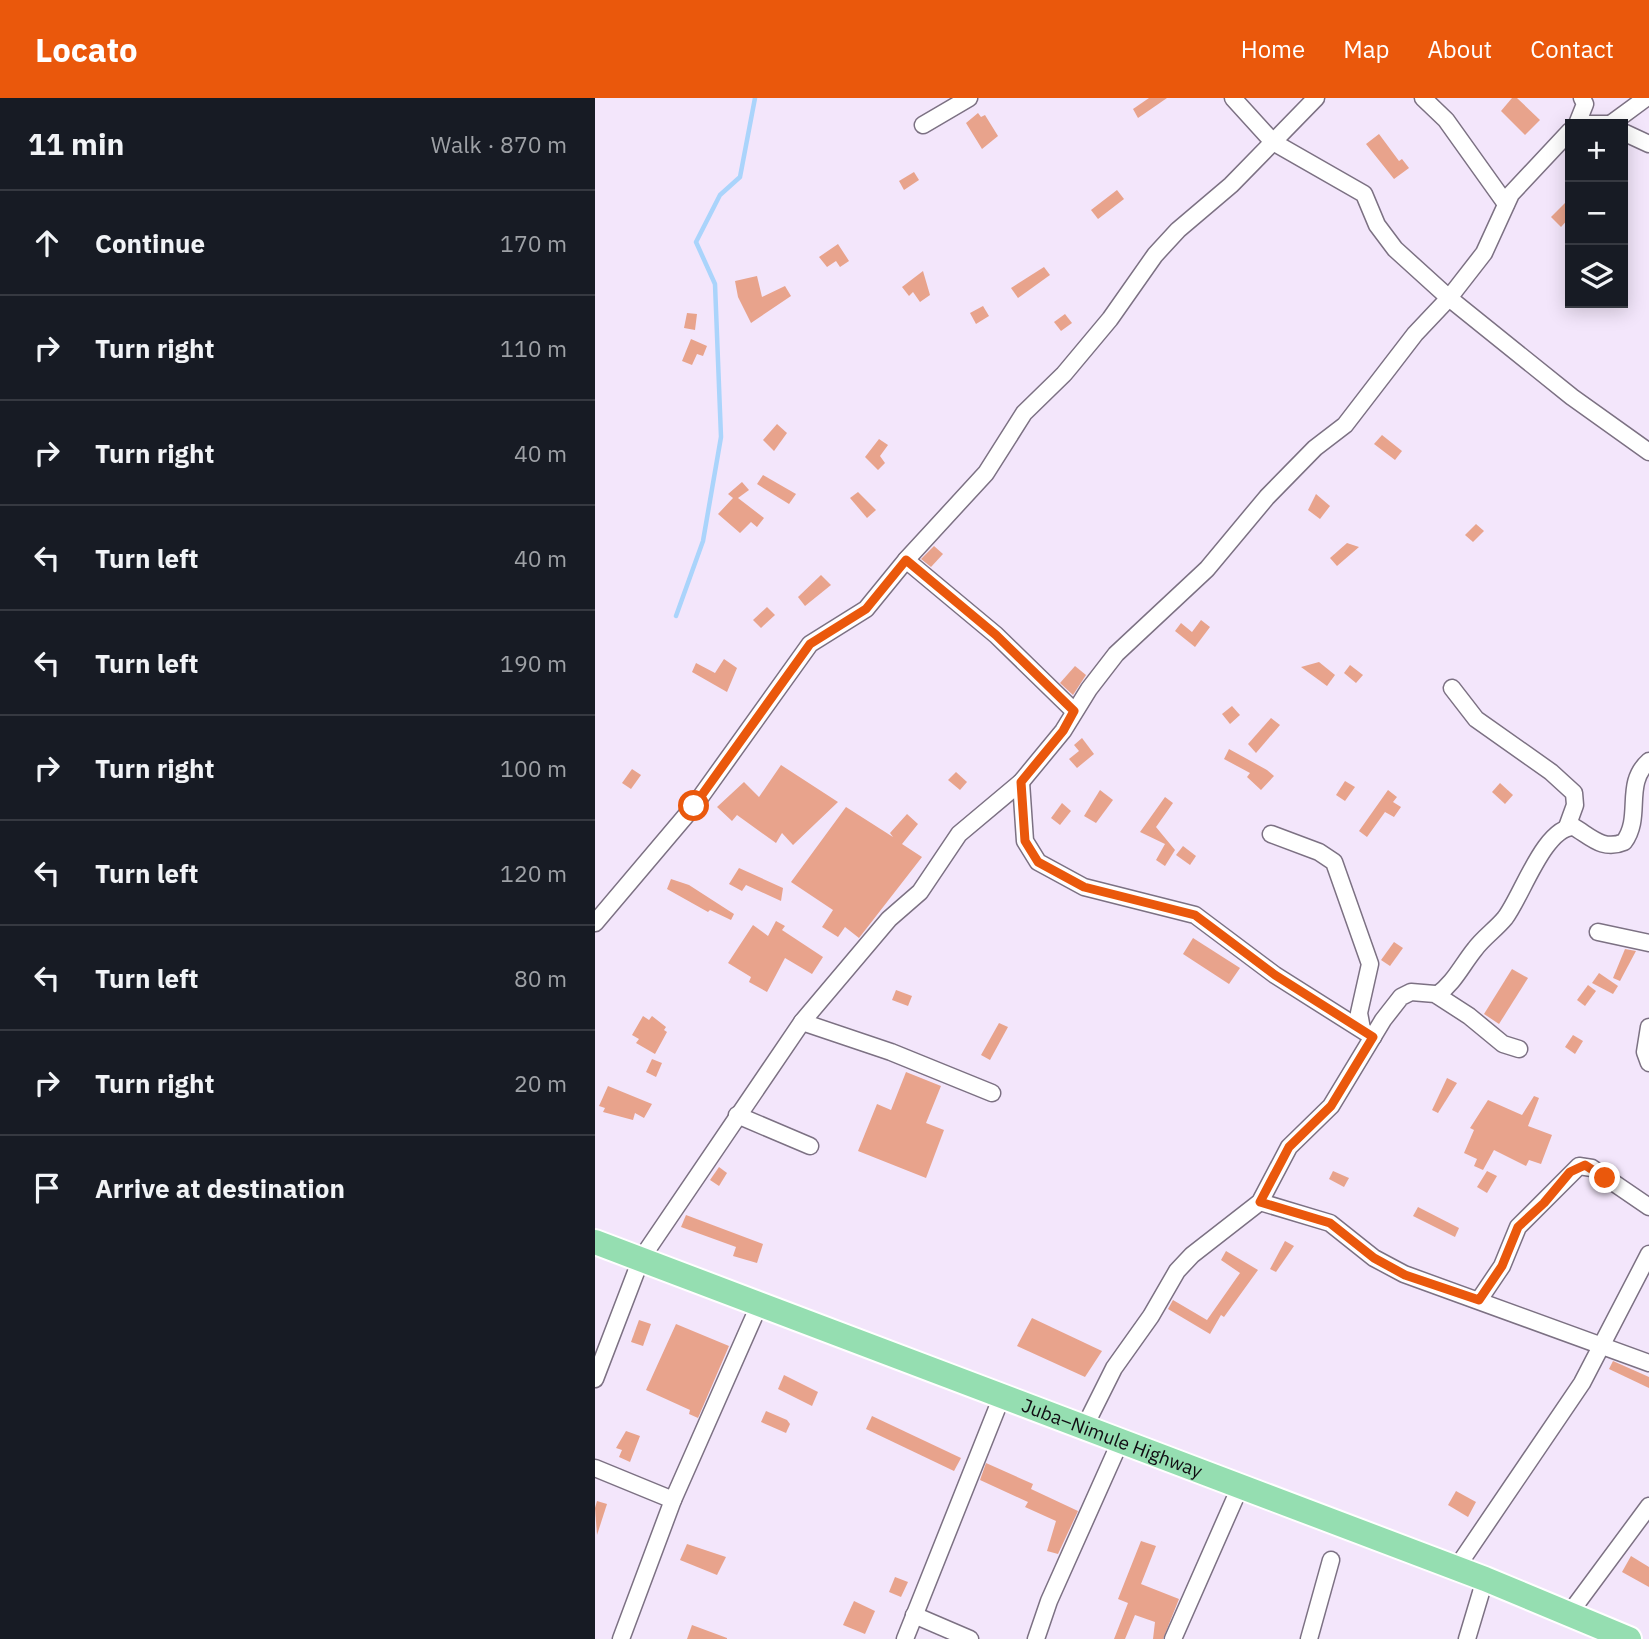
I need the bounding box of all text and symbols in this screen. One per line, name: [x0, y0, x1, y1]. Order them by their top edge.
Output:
text: Locato: [35, 28, 138, 71]
text: Home: [1241, 33, 1305, 65]
text: Map: [1343, 33, 1389, 65]
text: About: [1427, 33, 1492, 65]
text: Contact: [1530, 33, 1614, 65]
map controls: [1565, 119, 1628, 308]
button: +: [1565, 119, 1628, 182]
text: 11 min: [28, 124, 124, 163]
text: Walk · 870 m: [431, 129, 567, 159]
button: −: [1565, 182, 1628, 245]
icon: ahead: [28, 224, 66, 262]
text: Continue: [95, 226, 205, 260]
text: 170 m: [500, 228, 567, 258]
button: layers: [1565, 245, 1628, 308]
icon: right: [28, 329, 66, 367]
text: Turn right: [95, 331, 214, 365]
text: 110 m: [500, 333, 567, 363]
icon: right: [28, 434, 66, 472]
text: Turn right: [95, 436, 214, 470]
text: 40 m: [514, 438, 567, 468]
icon: left: [28, 539, 66, 577]
text: Turn left: [95, 541, 198, 575]
text: 40 m: [514, 543, 567, 573]
icon: left: [28, 644, 66, 682]
text: Turn left: [95, 646, 198, 680]
text: 190 m: [500, 648, 567, 678]
icon: right: [28, 749, 66, 787]
text: Turn right: [95, 751, 214, 785]
text: 100 m: [500, 753, 567, 783]
route start: [678, 790, 709, 821]
icon: left: [28, 854, 66, 892]
text: Turn left: [95, 856, 198, 890]
text: 120 m: [500, 858, 567, 888]
icon: left: [28, 959, 66, 997]
text: Turn left: [95, 961, 198, 995]
text: 80 m: [514, 963, 567, 993]
icon: right: [28, 1064, 66, 1102]
text: Turn right: [95, 1066, 214, 1100]
text: 20 m: [514, 1068, 567, 1098]
route end: [1589, 1162, 1620, 1193]
icon: arrive: [28, 1169, 66, 1207]
text: Arrive at destination: [95, 1171, 345, 1205]
street label: Juba–Nimule Highway: [1018, 1393, 1206, 1483]

